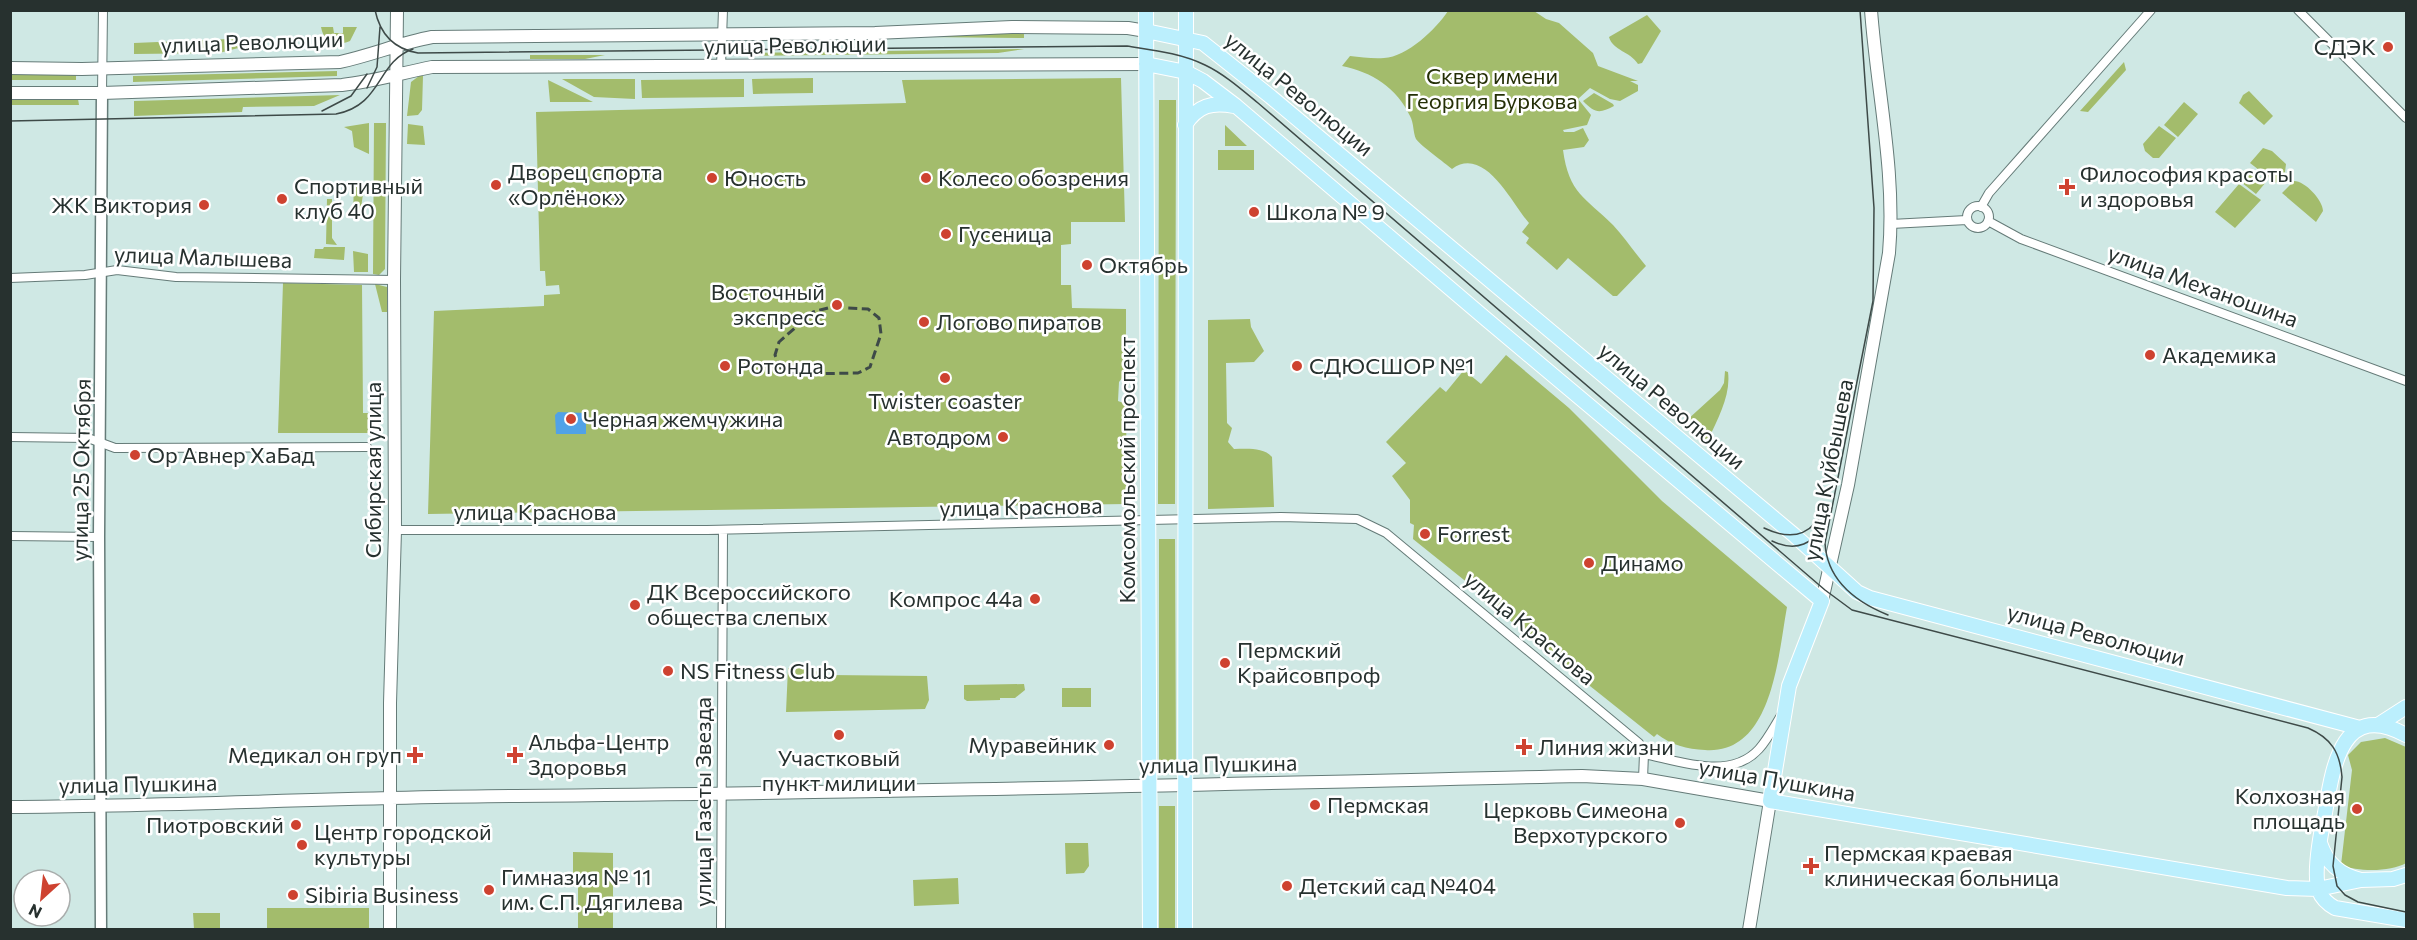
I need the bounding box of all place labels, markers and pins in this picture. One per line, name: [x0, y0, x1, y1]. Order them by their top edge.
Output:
place label: СДЭК: [2314, 33, 2376, 60]
marker: СДЭК: [2381, 40, 2395, 54]
place label: Дворец спорта «Орлёнок»: [508, 158, 663, 210]
place label: Философия красоты и здоровья: [2080, 160, 2293, 212]
place label: Юность: [724, 164, 806, 191]
place label: Колесо обозрения: [938, 164, 1129, 191]
marker: Юность: [705, 171, 719, 185]
marker: Колесо обозрения: [919, 171, 933, 185]
place label: Спортивный клуб 40: [294, 172, 423, 224]
marker: Дворец спорта «Орлёнок»: [489, 178, 503, 192]
marker: Философия красоты и здоровья: [2058, 178, 2076, 196]
place label: ЖК Виктория: [51, 191, 192, 218]
marker: Спортивный клуб 40: [275, 192, 289, 206]
marker: ЖК Виктория: [197, 198, 211, 212]
place label: Школа № 9: [1266, 198, 1385, 225]
marker: Школа № 9: [1247, 205, 1261, 219]
place label: Гусеница: [958, 220, 1052, 247]
marker: Гусеница: [939, 227, 953, 241]
place label: Октябрь: [1099, 251, 1188, 278]
marker: Октябрь: [1080, 258, 1094, 272]
place label: Восточный экспресс: [711, 278, 825, 330]
marker: Восточный экспресс: [830, 298, 844, 312]
place label: Логово пиратов: [936, 308, 1102, 335]
marker: Логово пиратов: [917, 315, 931, 329]
place label: Академика: [2162, 341, 2276, 368]
marker: Академика: [2143, 348, 2157, 362]
place label: Ротонда: [737, 352, 824, 379]
place label: СДЮСШОР №1: [1309, 352, 1474, 379]
marker: Ротонда: [718, 359, 732, 373]
marker: СДЮСШОР №1: [1290, 359, 1304, 373]
marker: Twister coaster: [938, 371, 952, 385]
place label: Twister coaster: [868, 387, 1022, 414]
place label: Черная жемчужина: [583, 405, 783, 432]
marker: Черная жемчужина: [564, 412, 578, 426]
place label: Автодром: [886, 423, 991, 450]
marker: Автодром: [996, 430, 1010, 444]
place label: Ор Авнер ХаБад: [147, 441, 315, 468]
marker: Ор Авнер ХаБад: [128, 448, 142, 462]
place label: Forrest: [1437, 520, 1510, 547]
marker: Forrest: [1418, 527, 1432, 541]
place label: Динамо: [1601, 549, 1684, 576]
marker: Динамо: [1582, 556, 1596, 570]
place label: ДК Всероссийского общества слепых: [647, 578, 851, 630]
place label: Компрос 44а: [889, 585, 1023, 612]
marker: Компрос 44а: [1028, 592, 1042, 606]
marker: ДК Всероссийского общества слепых: [628, 598, 642, 612]
place label: Пермский Крайсовпроф: [1237, 636, 1380, 688]
marker: Пермский Крайсовпроф: [1218, 656, 1232, 670]
place label: NS Fitness Club: [680, 657, 835, 684]
marker: NS Fitness Club: [661, 664, 675, 678]
place label: Альфа-Центр Здоровья: [528, 728, 669, 780]
marker: Участковый пункт милиции: [832, 728, 846, 742]
place label: Муравейник: [968, 731, 1097, 758]
place label: Линия жизни: [1538, 733, 1674, 760]
marker: Муравейник: [1102, 738, 1116, 752]
marker: Линия жизни: [1515, 738, 1533, 756]
place label: Медикал он груп: [228, 741, 402, 768]
place label: Участковый пункт милиции: [762, 744, 916, 796]
marker: Медикал он груп: [406, 746, 424, 764]
marker: Альфа-Центр Здоровья: [506, 746, 524, 764]
place label: Колхозная площадь: [2235, 782, 2345, 834]
place label: Пермская: [1327, 791, 1429, 818]
place label: Церковь Симеона Верхотурского: [1483, 796, 1668, 848]
marker: Пермская: [1308, 798, 1322, 812]
marker: Колхозная площадь: [2350, 802, 2364, 816]
place label: Пиотровский: [146, 811, 284, 838]
marker: Церковь Симеона Верхотурского: [1673, 816, 1687, 830]
marker: Пиотровский: [289, 818, 303, 832]
place label: Центр городской культуры: [314, 818, 492, 870]
marker: Центр городской культуры: [295, 838, 309, 852]
place label: Пермская краевая клиническая больница: [1824, 839, 2059, 891]
marker: Пермская краевая клиническая больница: [1802, 857, 1820, 875]
place label: Гимназия № 11 им. С.П. Дягилева: [501, 863, 683, 915]
place label: Детский сад №404: [1299, 872, 1496, 899]
marker: Детский сад №404: [1280, 879, 1294, 893]
place label: Sibiria Business: [305, 881, 459, 908]
marker: Гимназия № 11 им. С.П. Дягилева: [482, 883, 496, 897]
marker: Sibiria Business: [286, 888, 300, 902]

